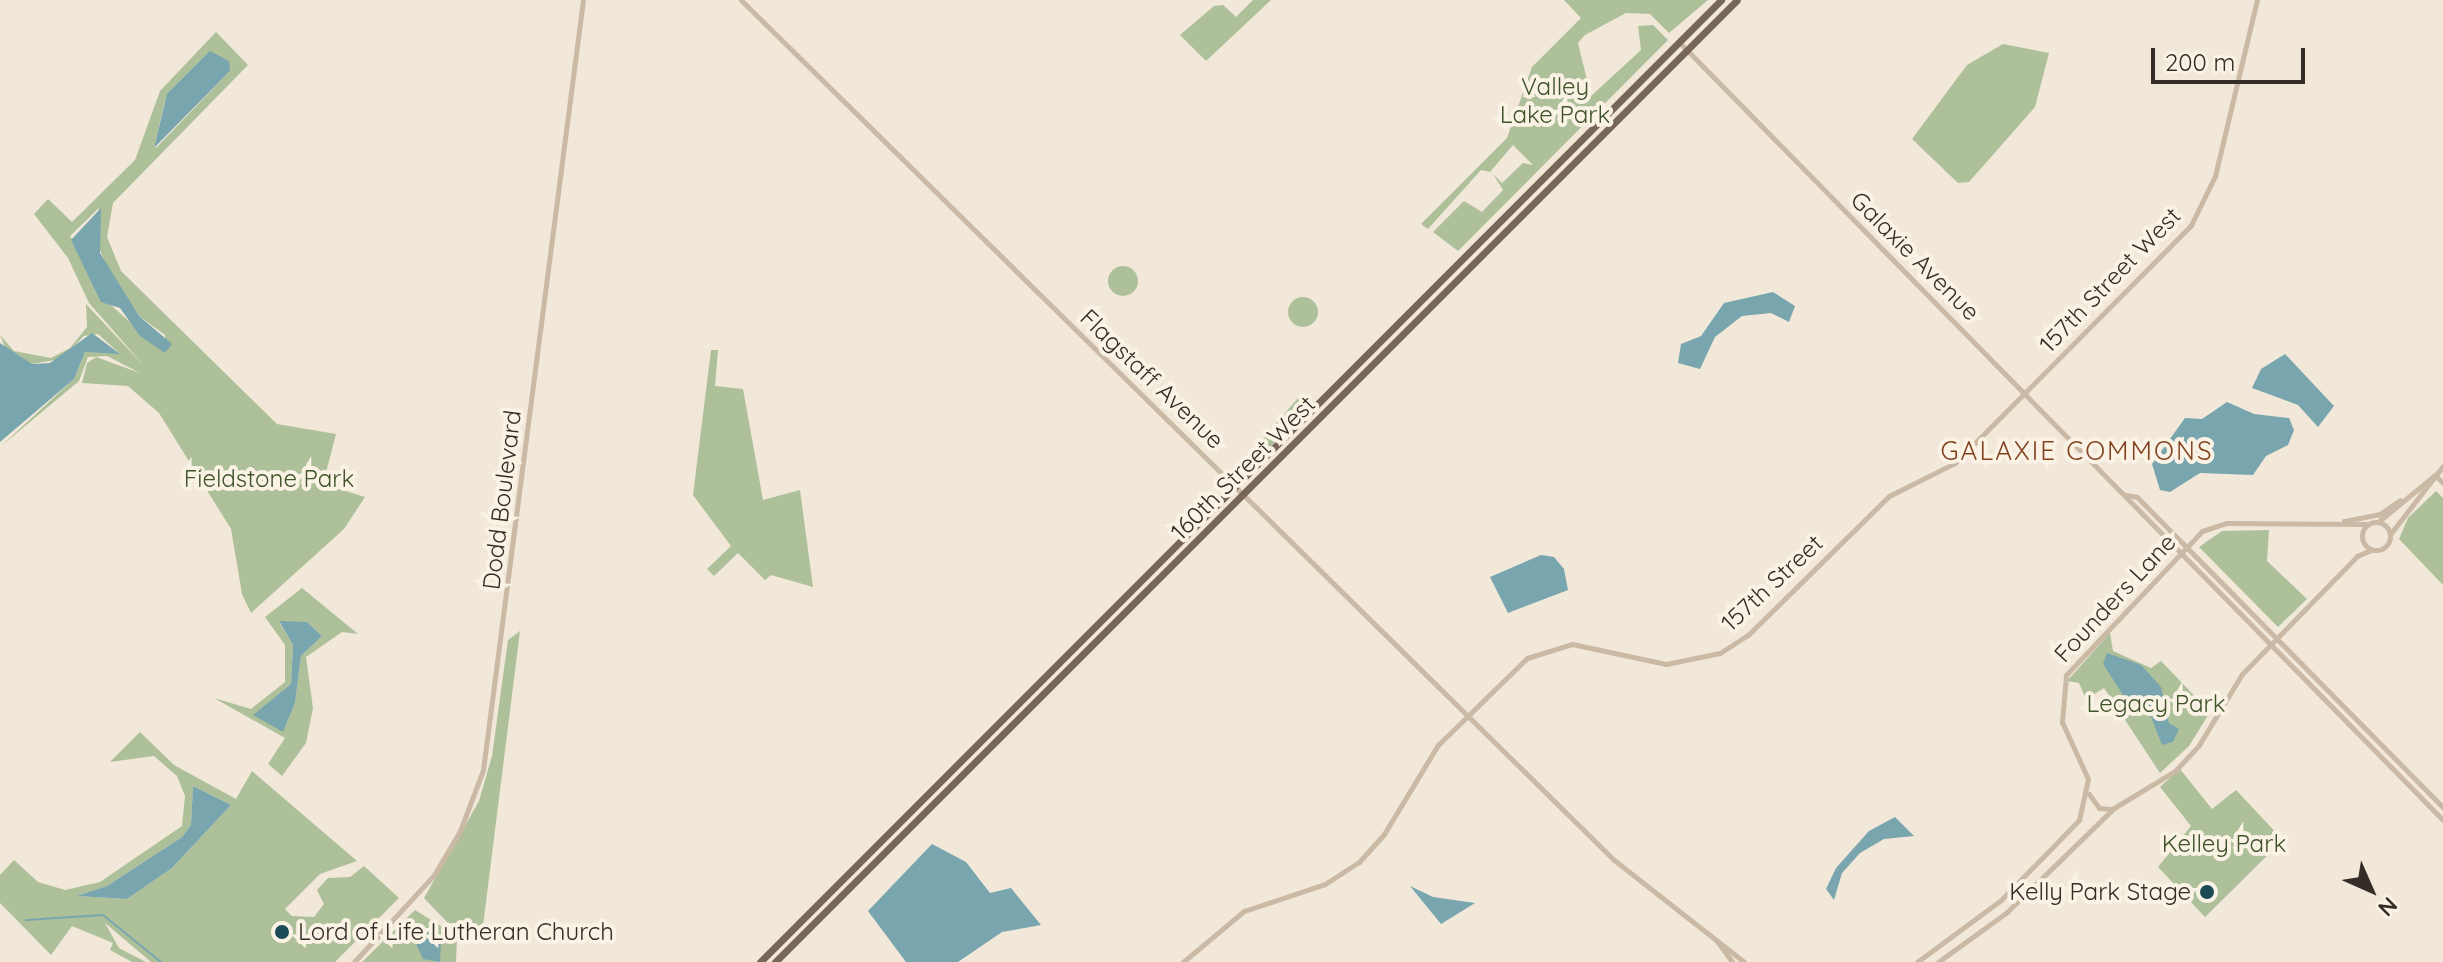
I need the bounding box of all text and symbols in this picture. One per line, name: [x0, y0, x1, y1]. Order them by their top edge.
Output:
scale bar: [2155, 32, 2309, 82]
text: 200 m: [2165, 47, 2235, 77]
park label: Valley Lake Park: [1500, 73, 1610, 129]
street label: Galaxie Avenue: [1845, 186, 1985, 326]
street label: 157th Street West: [2033, 201, 2187, 359]
street label: Flagstaff Avenue: [1074, 303, 1230, 455]
street label: 160th Street West: [1165, 390, 1321, 546]
street label: Dodd Boulevard: [477, 409, 527, 591]
district label: GALAXIE COMMONS: [1940, 435, 2214, 467]
park label: Fieldstone Park: [184, 465, 354, 493]
street label: Founders Lane: [2048, 528, 2182, 668]
street label: 157th Street: [1715, 529, 1829, 637]
park label: Legacy Park: [2086, 690, 2226, 718]
park label: Kelley Park: [2162, 830, 2286, 858]
north arrow: [2331, 850, 2411, 930]
place label: Kelly Park Stage: [2009, 878, 2191, 906]
marker: Kelly Park Stage: [2198, 883, 2216, 901]
text: N: [2372, 891, 2404, 923]
place label: Lord of Life Lutheran Church: [298, 918, 614, 946]
marker: Lord of Life Lutheran Church: [273, 923, 291, 941]

